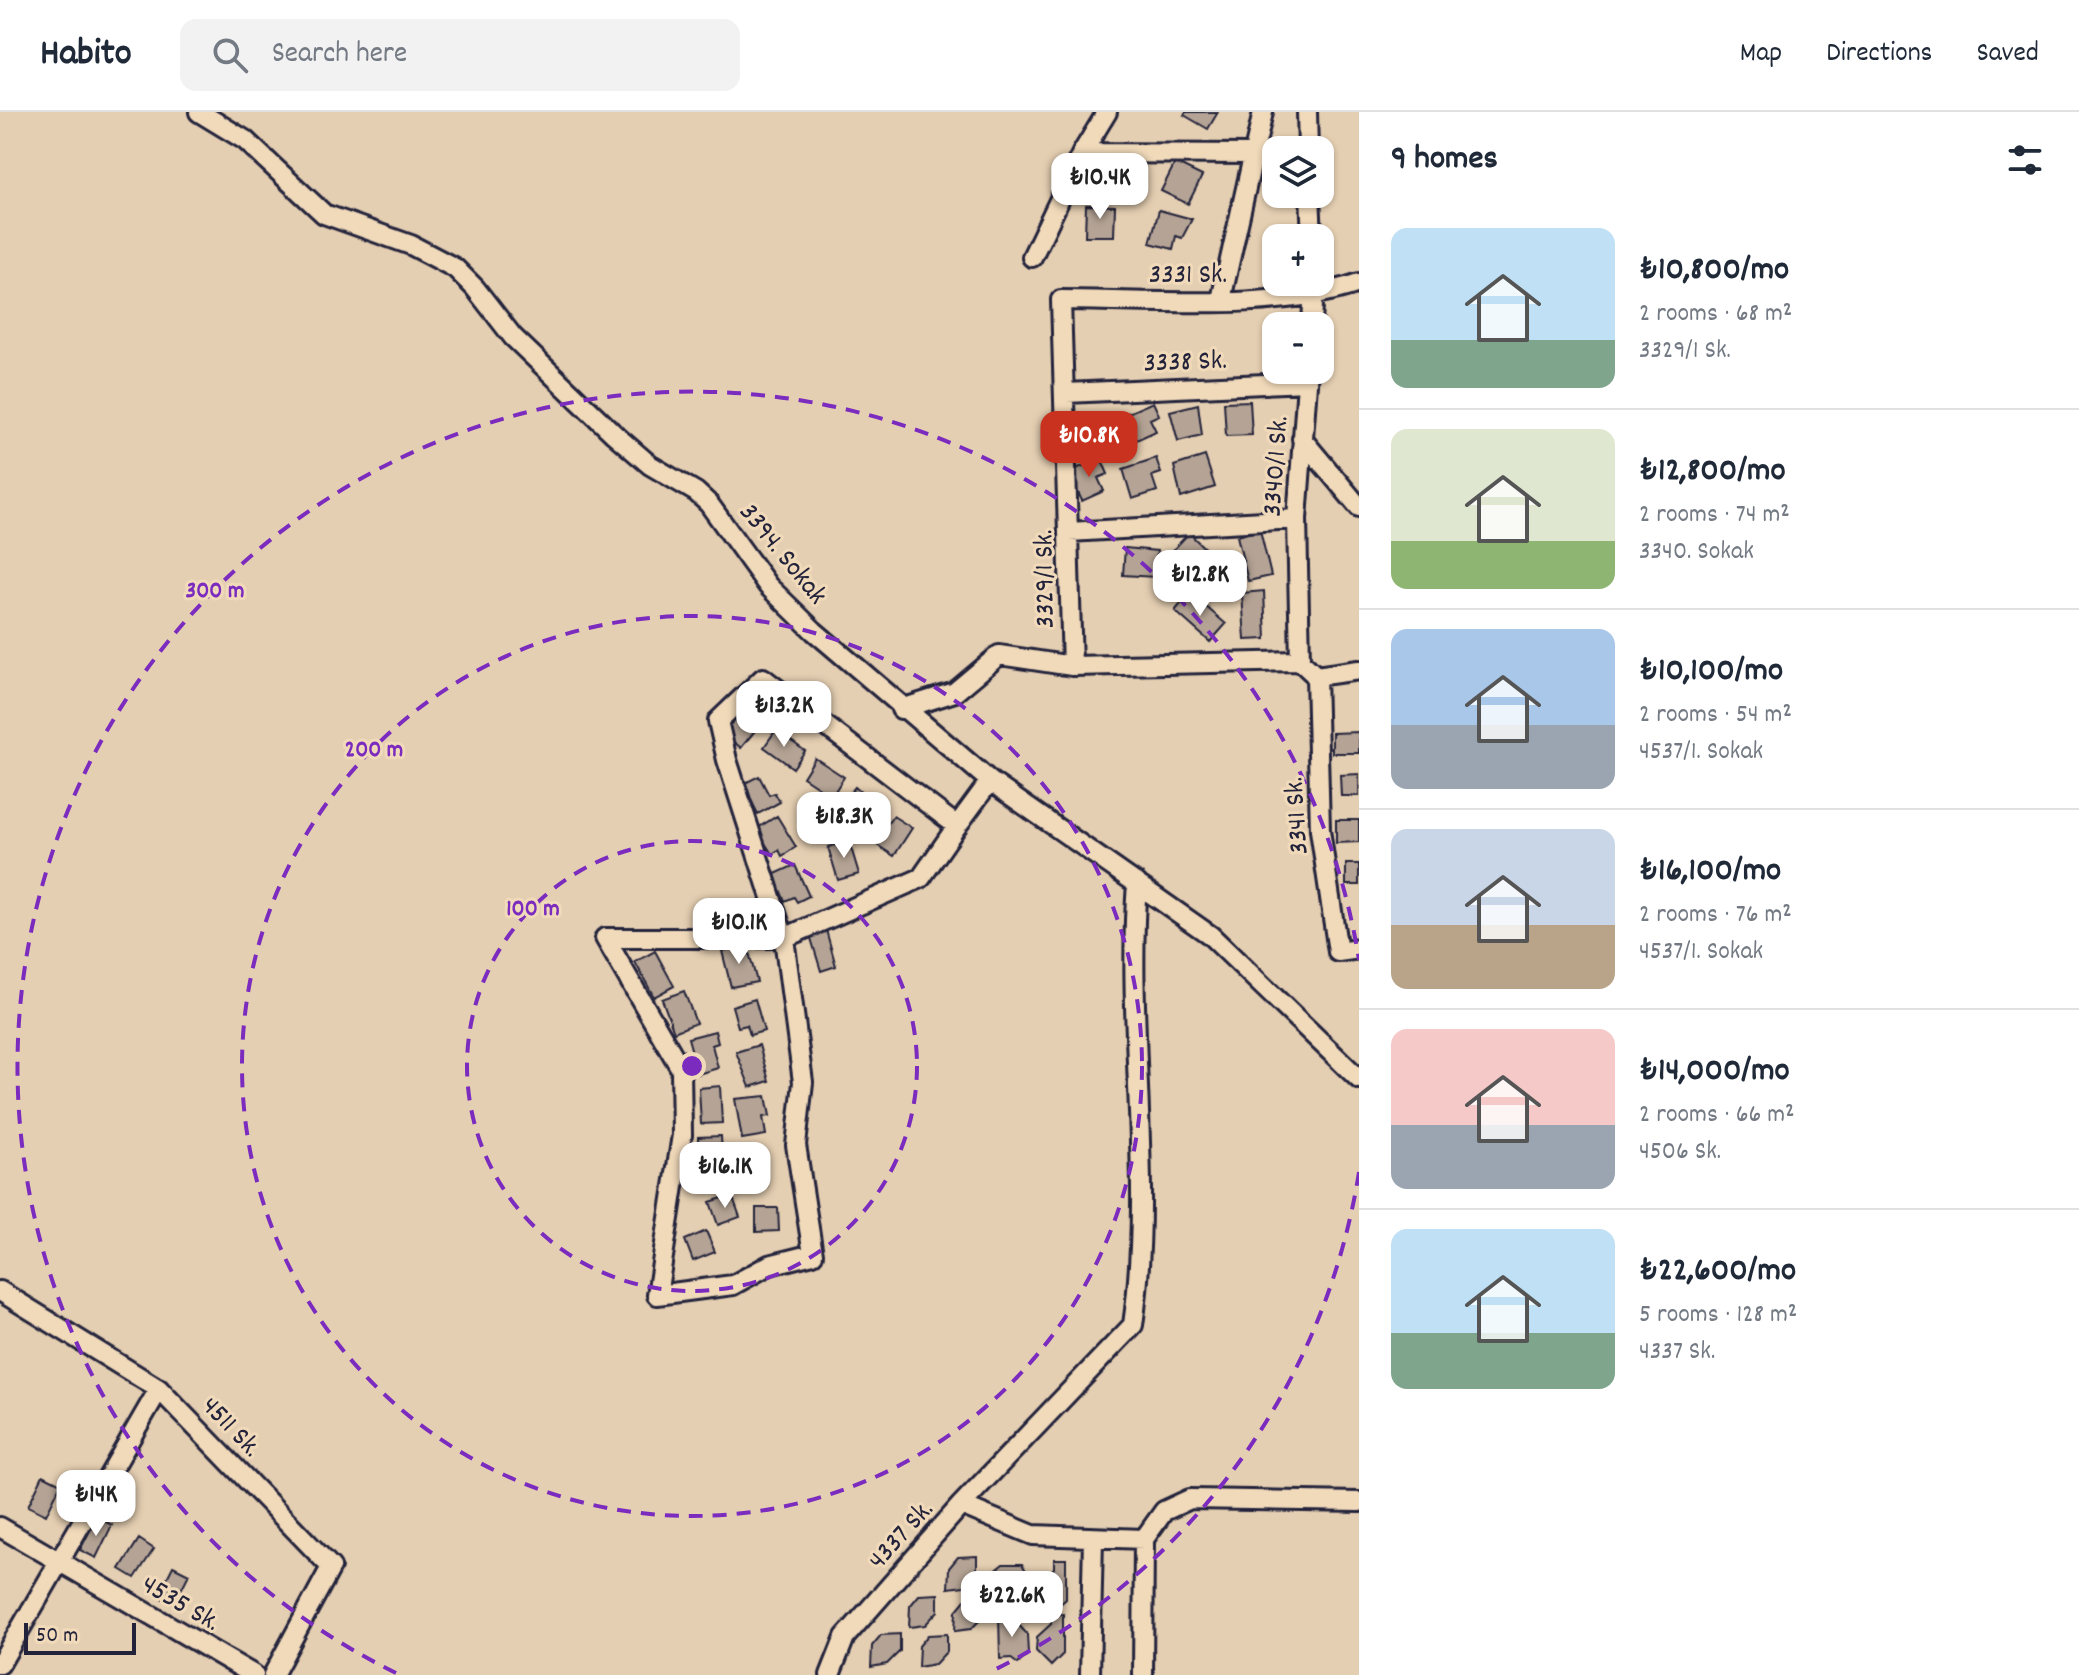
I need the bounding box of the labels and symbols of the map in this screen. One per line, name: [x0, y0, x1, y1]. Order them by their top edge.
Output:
pin: ₺10.4K: [1035, 153, 1165, 221]
street label: 3331 Sk.: [1149, 257, 1227, 297]
street label: 3338 Sk.: [1143, 343, 1228, 385]
pin: ₺10.8K: [1024, 411, 1154, 479]
street label: 3340/1 Sk.: [1255, 415, 1301, 518]
street label: 3394. Sokak: [727, 495, 835, 615]
street label: 3329/1 Sk.: [1026, 529, 1068, 629]
pin: ₺12.8K: [1135, 550, 1265, 618]
text: 300 m: [186, 575, 244, 609]
pin: ₺13.2K: [719, 681, 849, 749]
text: 200 m: [345, 734, 403, 768]
street label: 3341 Sk.: [1276, 776, 1322, 856]
pin: ₺18.3K: [779, 792, 909, 860]
text: 100 m: [506, 893, 560, 927]
pin: ₺10.1K: [674, 898, 804, 966]
centre of rings: [678, 1052, 706, 1080]
pin: ₺16.1K: [660, 1142, 790, 1210]
street label: 4511 Sk.: [190, 1389, 269, 1468]
pin: ₺14K: [49, 1470, 143, 1538]
street label: 4337 Sk.: [860, 1492, 945, 1580]
street label: 4535 Sk.: [133, 1567, 226, 1644]
pin: ₺22.6K: [947, 1571, 1077, 1639]
scale bar: [24, 1619, 136, 1655]

